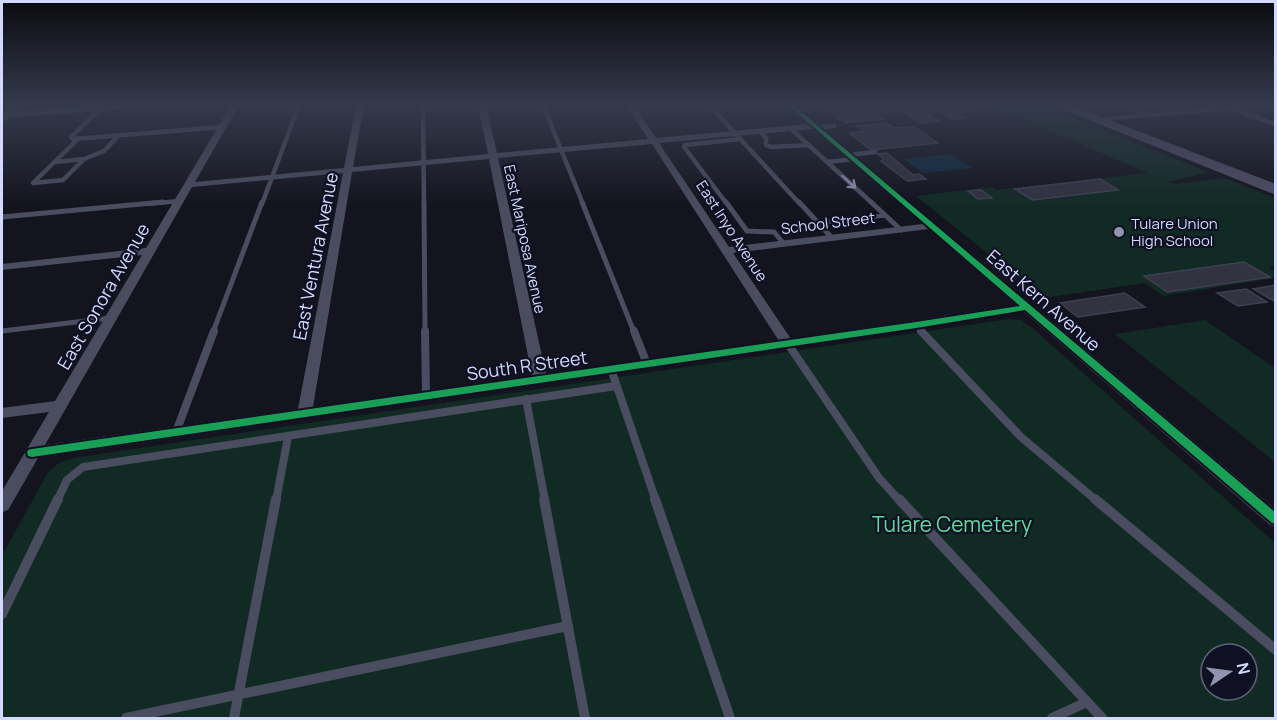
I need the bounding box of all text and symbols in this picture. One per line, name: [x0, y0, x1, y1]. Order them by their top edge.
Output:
street label: East Mariposa Avenue: [499, 163, 551, 316]
street label: East Ventura Avenue: [287, 170, 343, 342]
one-way arrow: [841, 175, 856, 189]
street label: East Inyo Avenue: [691, 176, 773, 286]
street label: School Street: [780, 207, 876, 239]
place label: Tulare Union High School: [1131, 213, 1218, 251]
street label: East Sonora Avenue: [51, 219, 155, 373]
marker: Tulare Union High School: [1112, 225, 1126, 239]
street label: East Kern Avenue: [982, 244, 1106, 356]
street label: South R Street: [465, 345, 589, 385]
park label: Tulare Cemetery: [872, 510, 1032, 538]
north arrow: [1199, 642, 1259, 702]
text: N: [1232, 661, 1256, 677]

